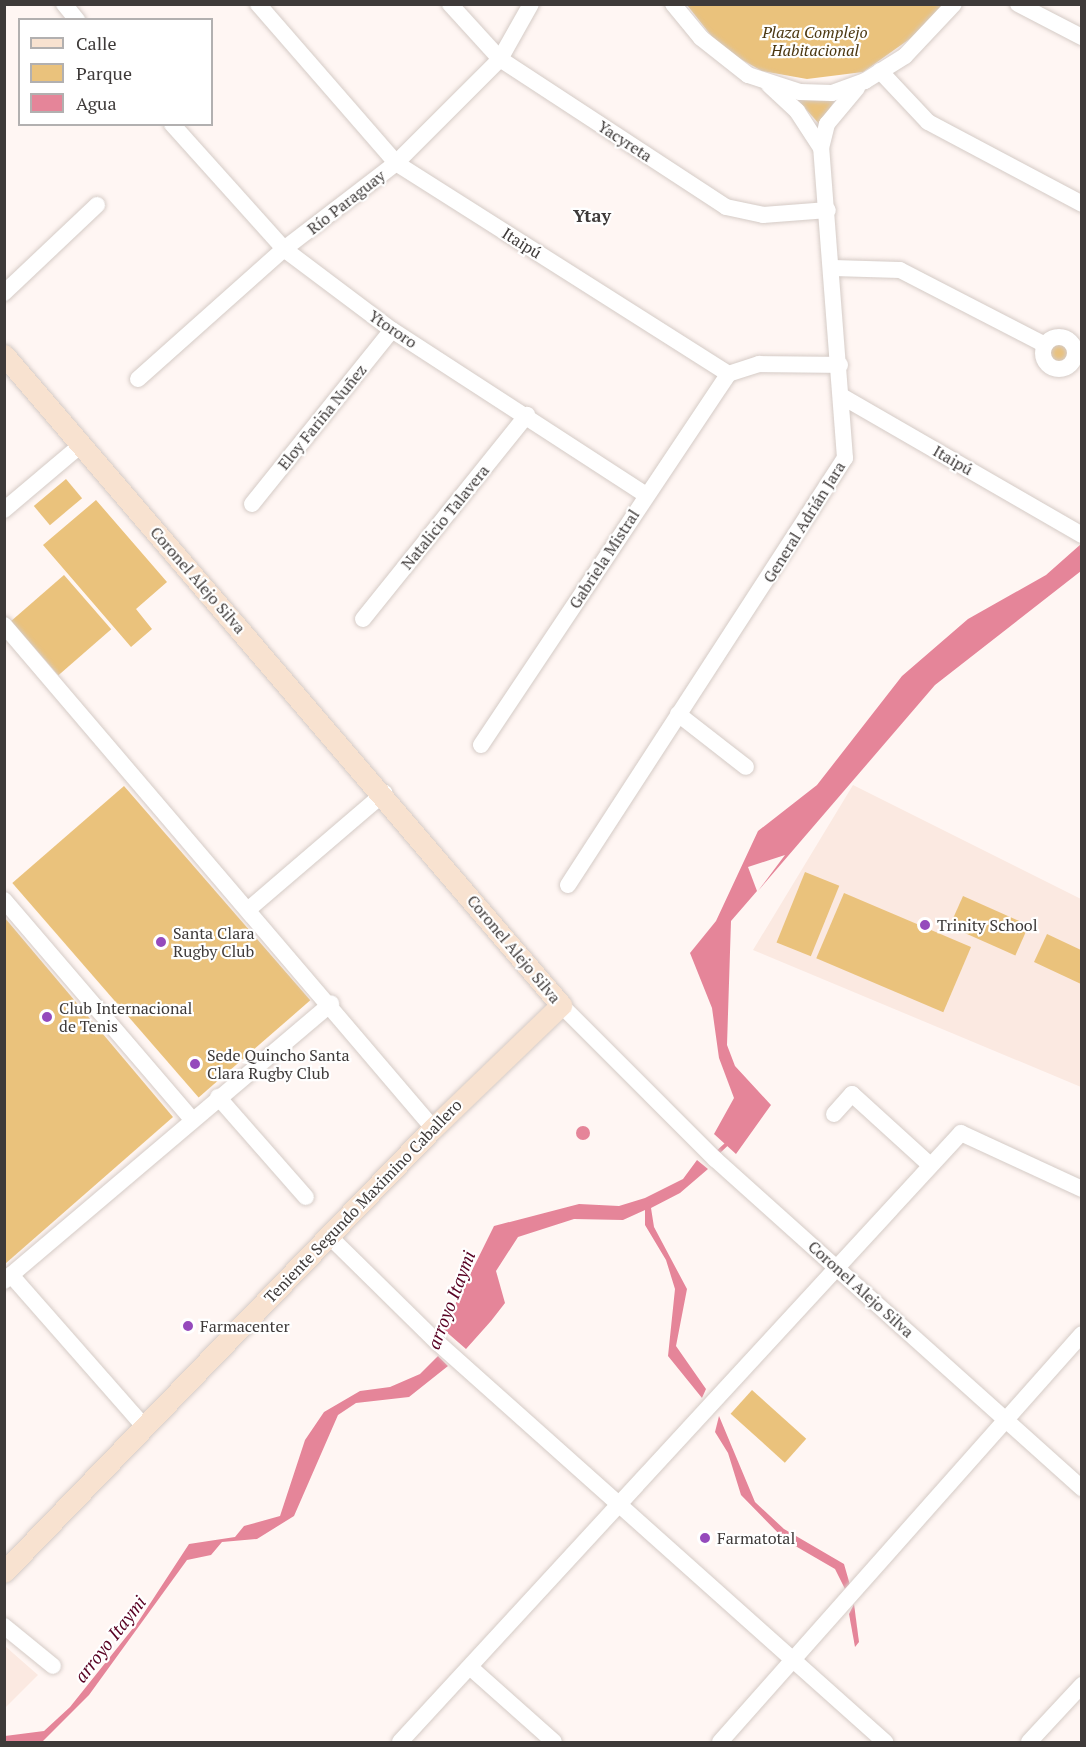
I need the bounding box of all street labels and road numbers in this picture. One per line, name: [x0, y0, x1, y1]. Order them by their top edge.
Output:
street label: Yacyreta: [594, 116, 656, 166]
street label: Río Paraguay: [303, 166, 389, 238]
street label: Itaipú: [499, 224, 545, 262]
street label: Ytororo: [365, 306, 421, 352]
street label: Eloy Fariña Nuñez: [274, 360, 370, 474]
street label: Itaipú: [930, 441, 976, 479]
street label: General Adrián Jara: [759, 458, 849, 586]
street label: Natalicio Talavera: [397, 461, 493, 573]
street label: Gabriela Mistral: [565, 506, 643, 612]
street label: Coronel Alejo Silva: [146, 523, 250, 637]
street label: Coronel Alejo Silva: [463, 891, 565, 1007]
street label: Teniente Segundo Maximino Caballero: [260, 1095, 466, 1307]
street label: Coronel Alejo Silva: [804, 1237, 918, 1341]

